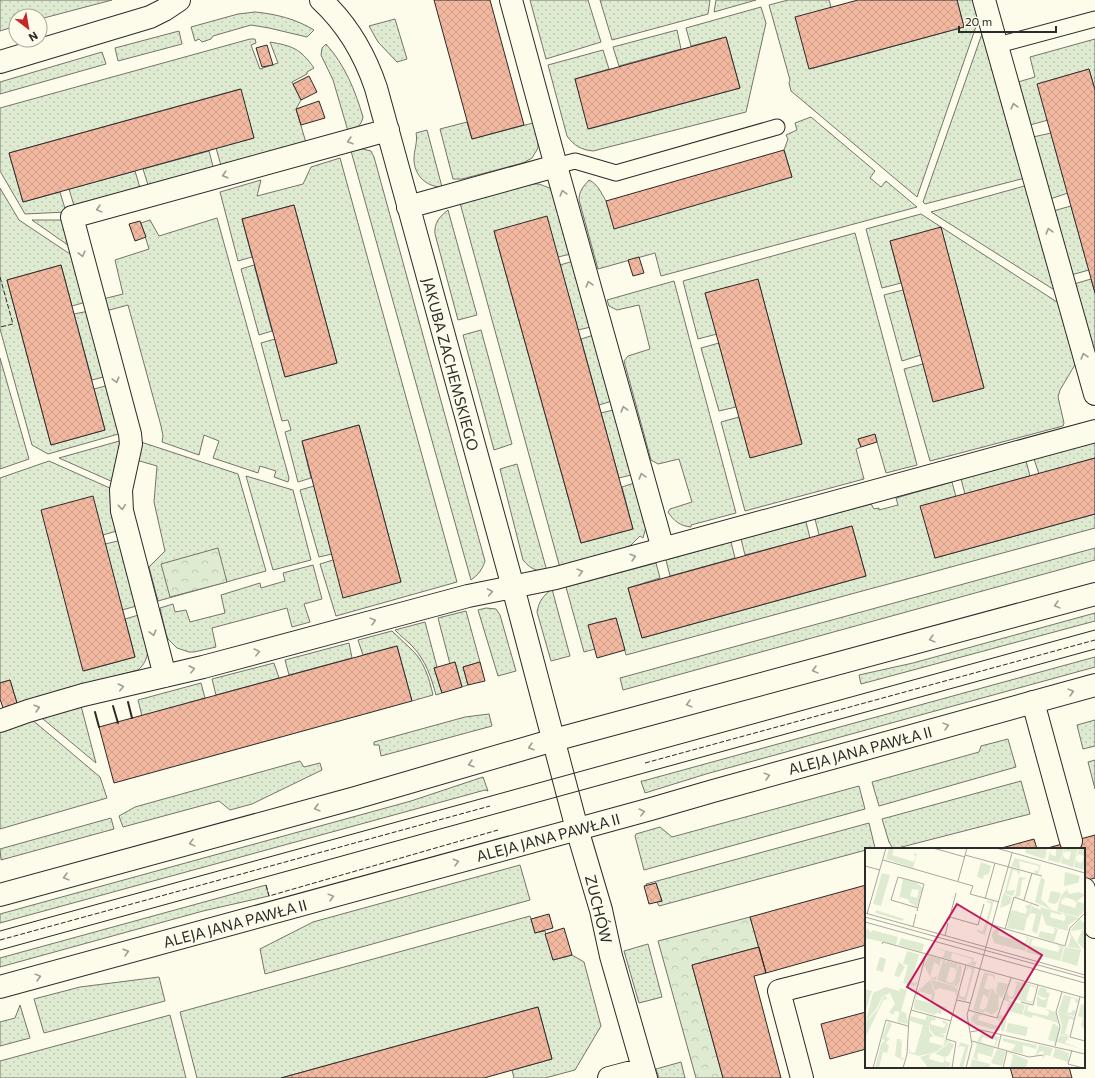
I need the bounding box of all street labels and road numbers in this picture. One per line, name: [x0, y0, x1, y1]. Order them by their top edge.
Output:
street label: JAKUBA ZACHEMSKIEGO: [419, 275, 483, 453]
street label: ALEJA JANA PAWŁA II: [786, 722, 934, 778]
street label: ALEJA JANA PAWŁA II: [474, 809, 622, 865]
street label: ZUCHÓW: [582, 873, 617, 945]
street label: ALEJA JANA PAWŁA II: [161, 895, 309, 951]

